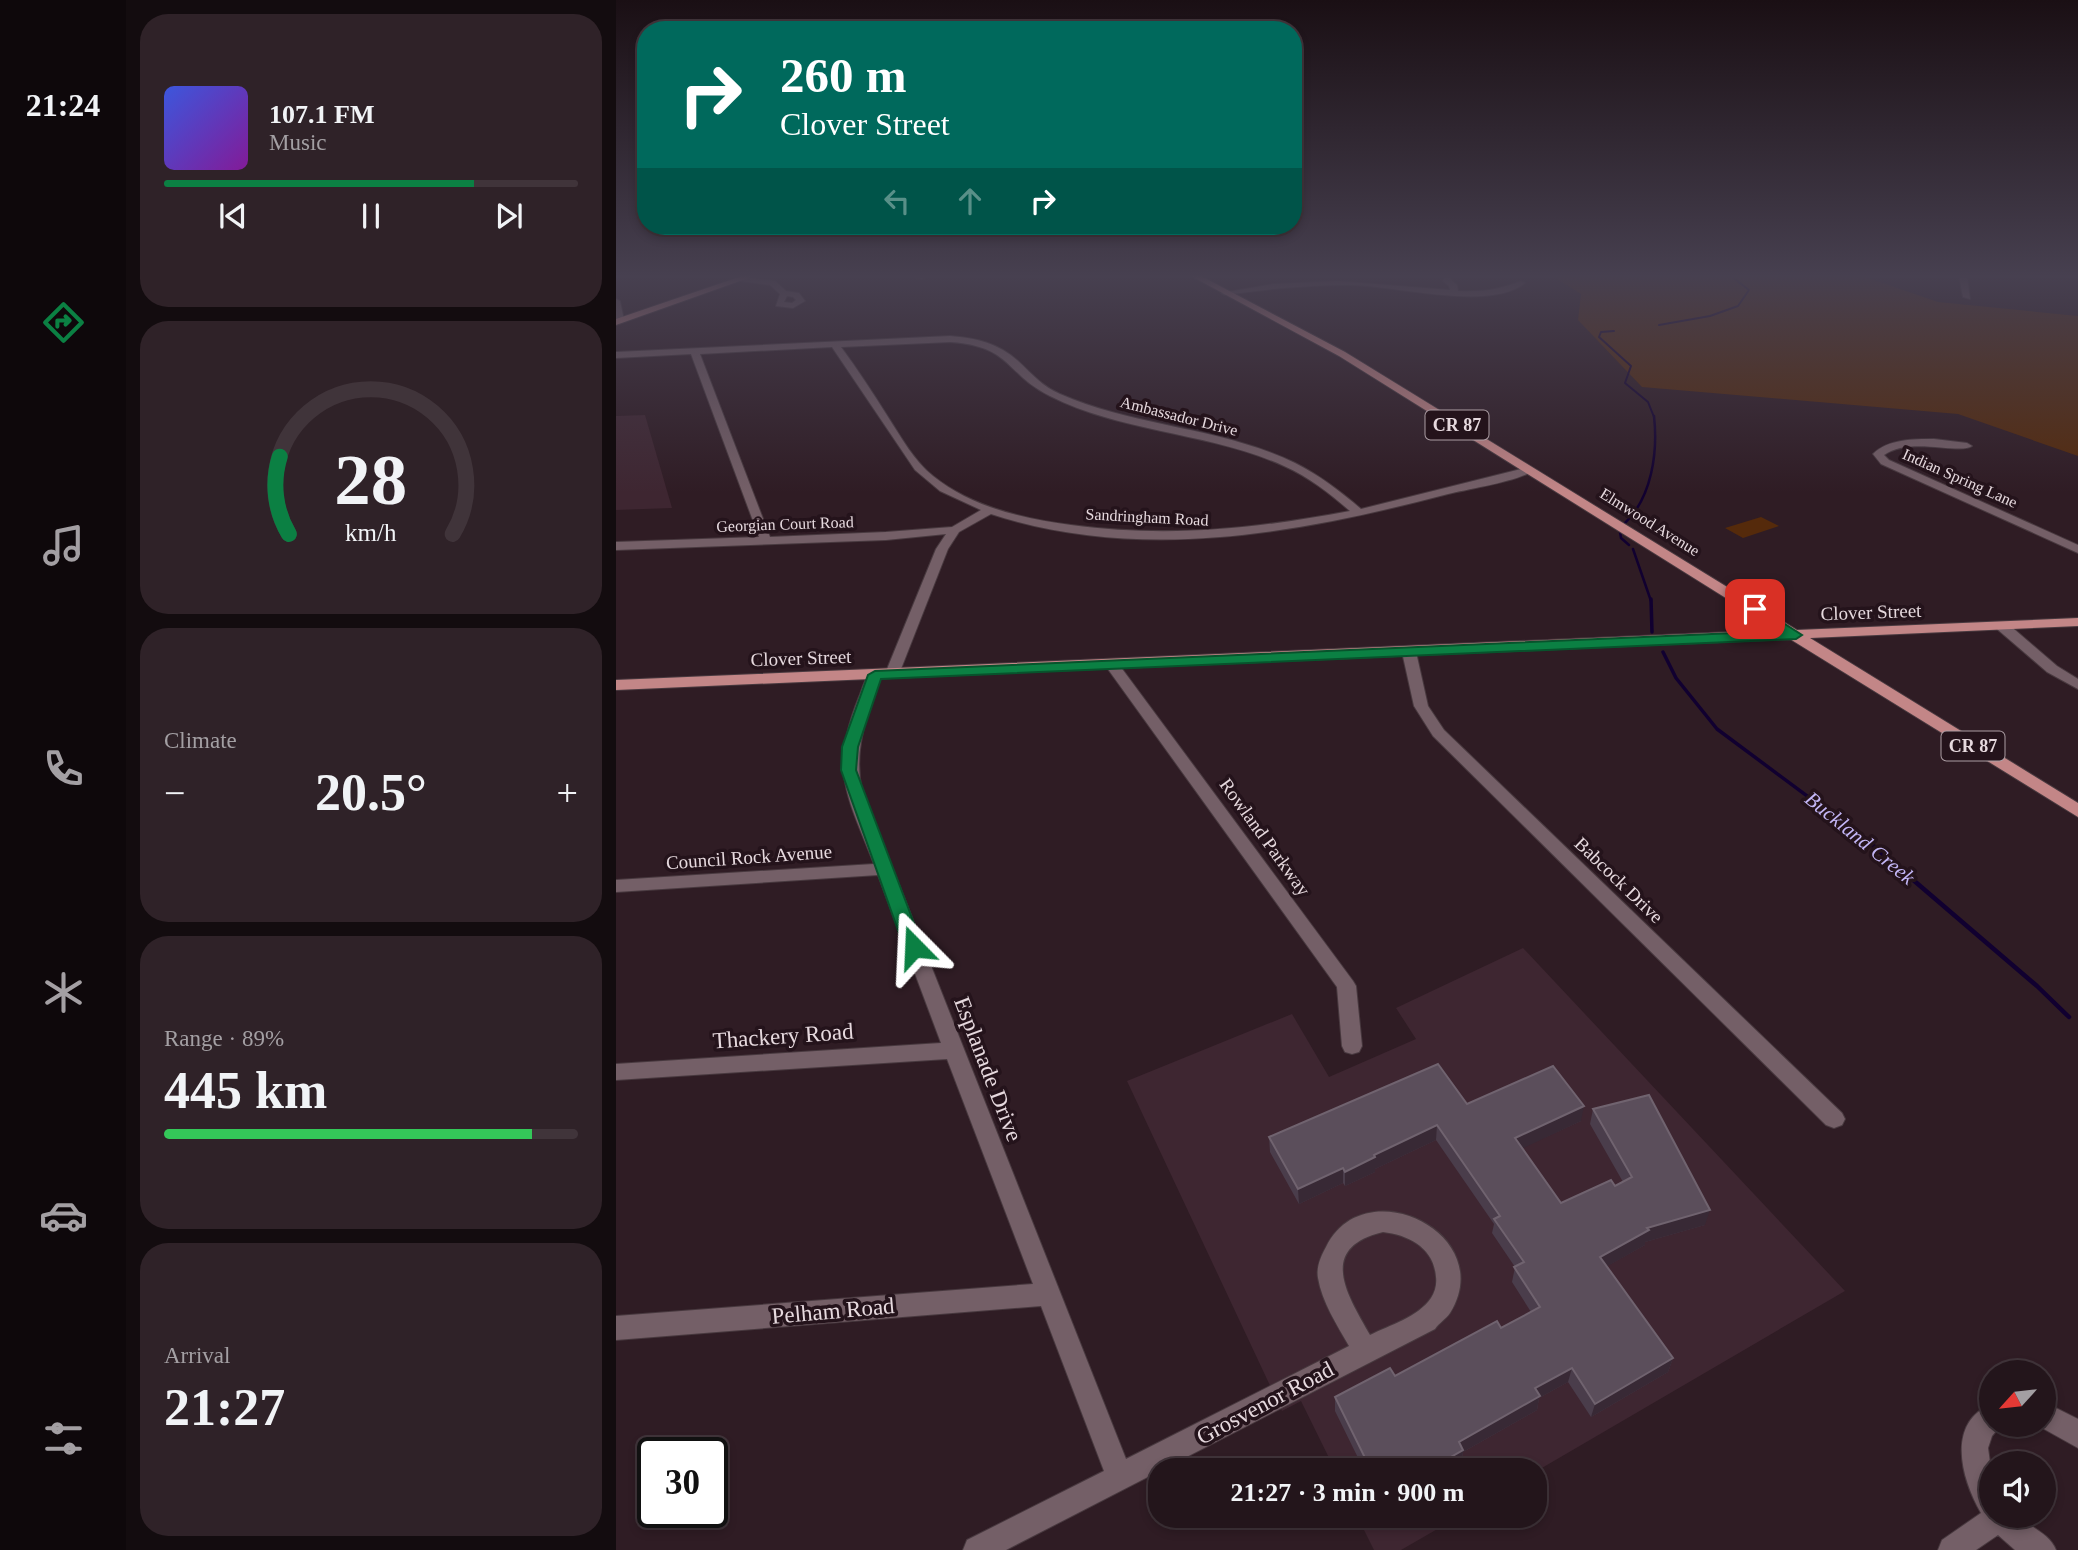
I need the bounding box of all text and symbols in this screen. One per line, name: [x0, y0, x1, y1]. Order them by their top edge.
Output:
text: 260 m: [780, 48, 907, 103]
icon: right: [665, 49, 756, 140]
text: 21:24: [26, 87, 100, 123]
text: 107.1 FM: [269, 100, 374, 129]
text: Clover Street: [780, 106, 950, 142]
text: Music: [269, 130, 327, 155]
icon: left: [878, 182, 916, 220]
icon: ahead: [951, 182, 989, 220]
icon: right: [1024, 182, 1062, 220]
icon: previous: [214, 197, 252, 235]
icon: pause: [352, 197, 390, 235]
icon: next: [490, 197, 528, 235]
icon: directions: [39, 298, 88, 347]
street label: Ambassador Drive: [1119, 393, 1239, 439]
road number: CR 87: [1426, 410, 1488, 440]
text: 28: [335, 439, 407, 520]
street label: Indian Spring Lane: [1900, 445, 2020, 512]
street label: Elmwood Avenue: [1597, 485, 1703, 559]
street label: Sandringham Road: [1085, 505, 1209, 530]
street label: Georgian Court Road: [716, 513, 854, 536]
text: km/h: [345, 519, 397, 546]
icon: music: [39, 521, 88, 570]
pin: [1725, 579, 1785, 639]
icon: arrive: [1736, 590, 1774, 628]
street label: Clover Street: [1820, 600, 1922, 624]
street label: Clover Street: [750, 646, 852, 670]
text: Climate: [164, 728, 237, 753]
road number: CR 87: [1942, 732, 2004, 760]
icon: phone: [39, 744, 88, 793]
text: 20.5°: [315, 764, 427, 821]
text: −: [164, 772, 185, 814]
text: +: [557, 772, 578, 814]
street label: Rowland Parkway: [1215, 774, 1315, 900]
water label: Buckland Creek: [1800, 787, 1920, 890]
street label: Babcock Drive: [1571, 833, 1667, 927]
street label: Council Rock Avenue: [665, 841, 833, 873]
position arrow: [877, 910, 951, 984]
icon: climate: [39, 968, 88, 1017]
street label: Esplanade Drive: [949, 993, 1027, 1145]
street label: Thackery Road: [712, 1019, 855, 1053]
text: Range · 89%: [164, 1026, 284, 1051]
text: 445 km: [164, 1062, 327, 1119]
icon: car: [39, 1191, 88, 1240]
street label: Pelham Road: [770, 1293, 896, 1329]
text: Arrival: [164, 1343, 230, 1368]
street label: Grosvenor Road: [1192, 1356, 1338, 1450]
north arrow: [1979, 1360, 2056, 1437]
map controls: [1979, 1360, 2056, 1528]
text: 21:27: [164, 1379, 285, 1436]
icon: filters: [39, 1414, 88, 1463]
speed limit sign: 30: [637, 1437, 728, 1528]
button: sound: [1979, 1451, 2056, 1528]
text: 21:27 · 3 min · 900 m: [1231, 1478, 1465, 1507]

